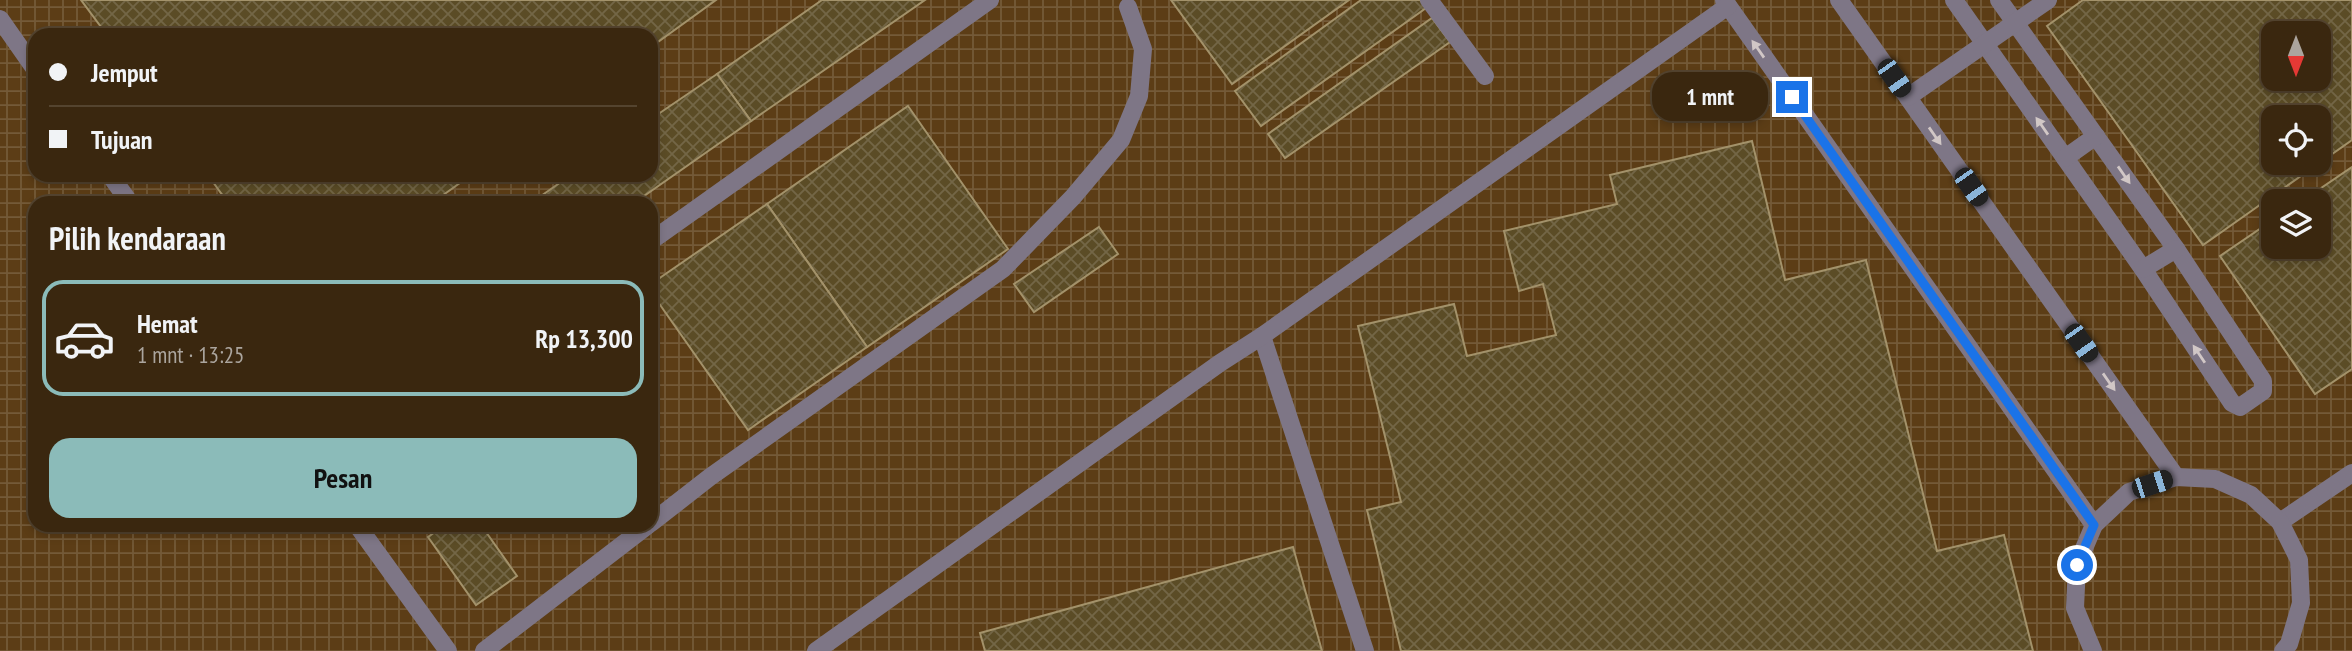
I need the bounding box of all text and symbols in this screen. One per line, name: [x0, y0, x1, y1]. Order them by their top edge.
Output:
north arrow: [2261, 21, 2331, 91]
map controls: [2261, 21, 2331, 259]
one-way arrow: [1751, 40, 1765, 58]
car: [1874, 55, 1915, 101]
text: Jemput: [91, 56, 158, 89]
callout: 1 mnt: [1652, 72, 1768, 122]
route end: [1776, 81, 1808, 113]
text: 1 mnt: [1686, 82, 1734, 111]
button: locate: [2261, 105, 2331, 175]
one-way arrow: [2036, 117, 2050, 135]
text: Tujuan: [91, 123, 153, 156]
one-way arrow: [1928, 127, 1942, 145]
car: [1951, 164, 1992, 210]
one-way arrow: [2117, 166, 2131, 184]
button: layers: [2261, 189, 2331, 259]
text: Pilih kendaraan: [49, 217, 226, 259]
icon: car: [53, 307, 116, 370]
text: Hemat: [137, 307, 198, 340]
car: [2061, 320, 2102, 366]
text: Rp 13,300: [535, 322, 633, 355]
text: 1 mnt · 13:25: [137, 340, 244, 369]
one-way arrow: [2192, 345, 2206, 363]
one-way arrow: [2102, 373, 2116, 391]
button: Pesan: [49, 438, 637, 518]
car: [2129, 468, 2176, 500]
route start: [2061, 549, 2093, 581]

